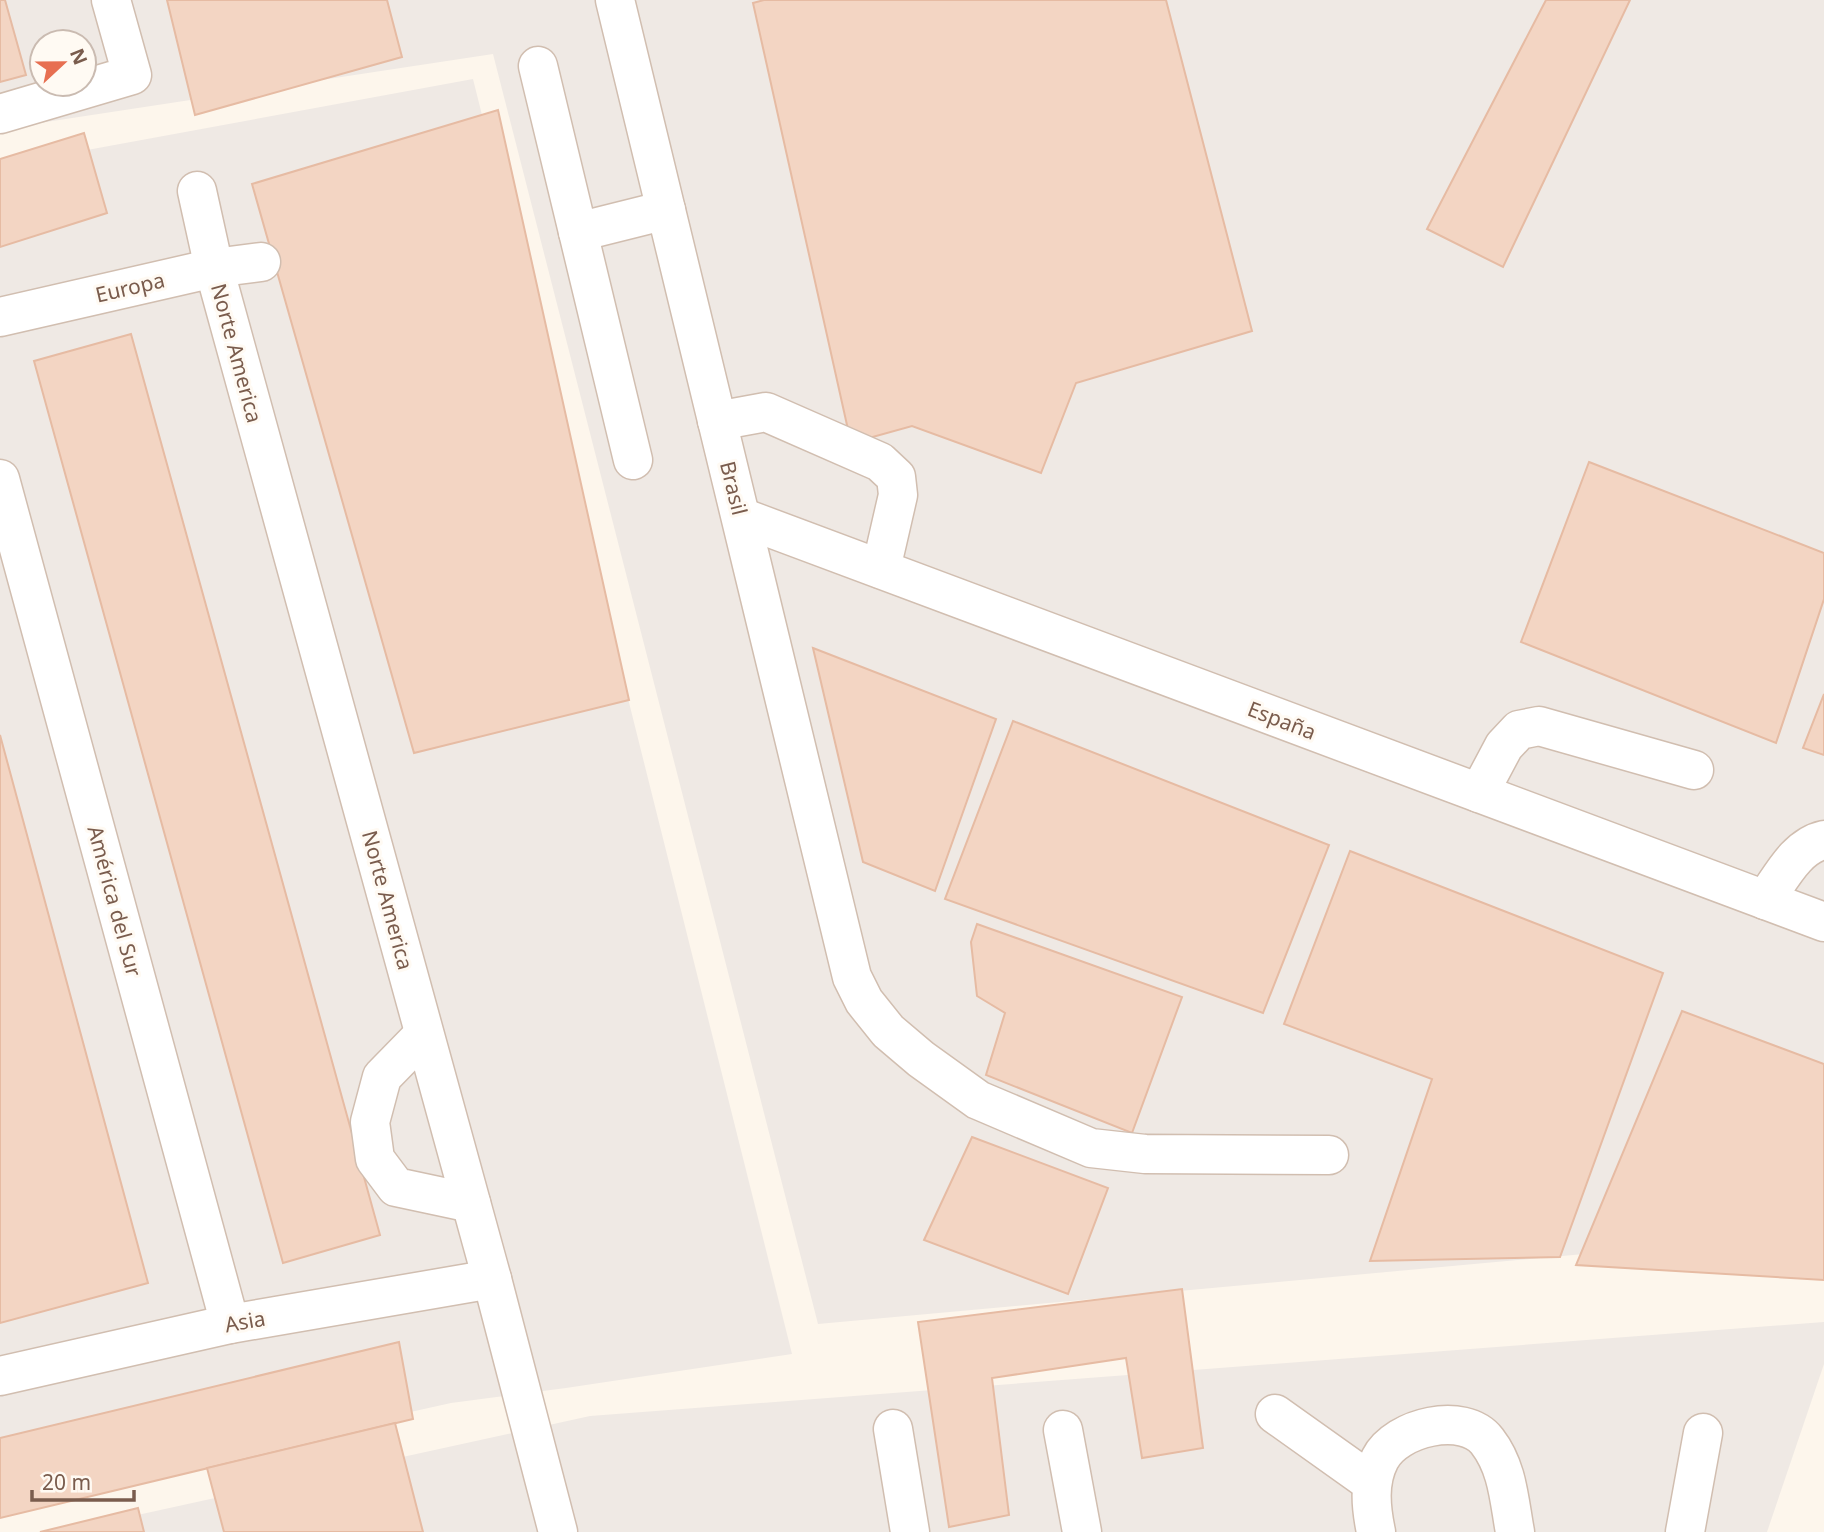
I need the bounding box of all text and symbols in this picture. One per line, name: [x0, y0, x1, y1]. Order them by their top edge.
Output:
north arrow: [28, 28, 98, 98]
text: N: [64, 45, 94, 69]
street label: Europa: [93, 265, 167, 309]
street label: Norte America: [205, 280, 269, 426]
street label: Brasil: [714, 458, 754, 518]
street label: España: [1244, 694, 1320, 746]
street label: América del Sur: [81, 822, 149, 980]
street label: Norte America: [356, 827, 420, 973]
street label: Asia: [223, 1304, 267, 1338]
scale bar: [32, 1458, 133, 1502]
text: 20 m: [42, 1468, 91, 1496]

